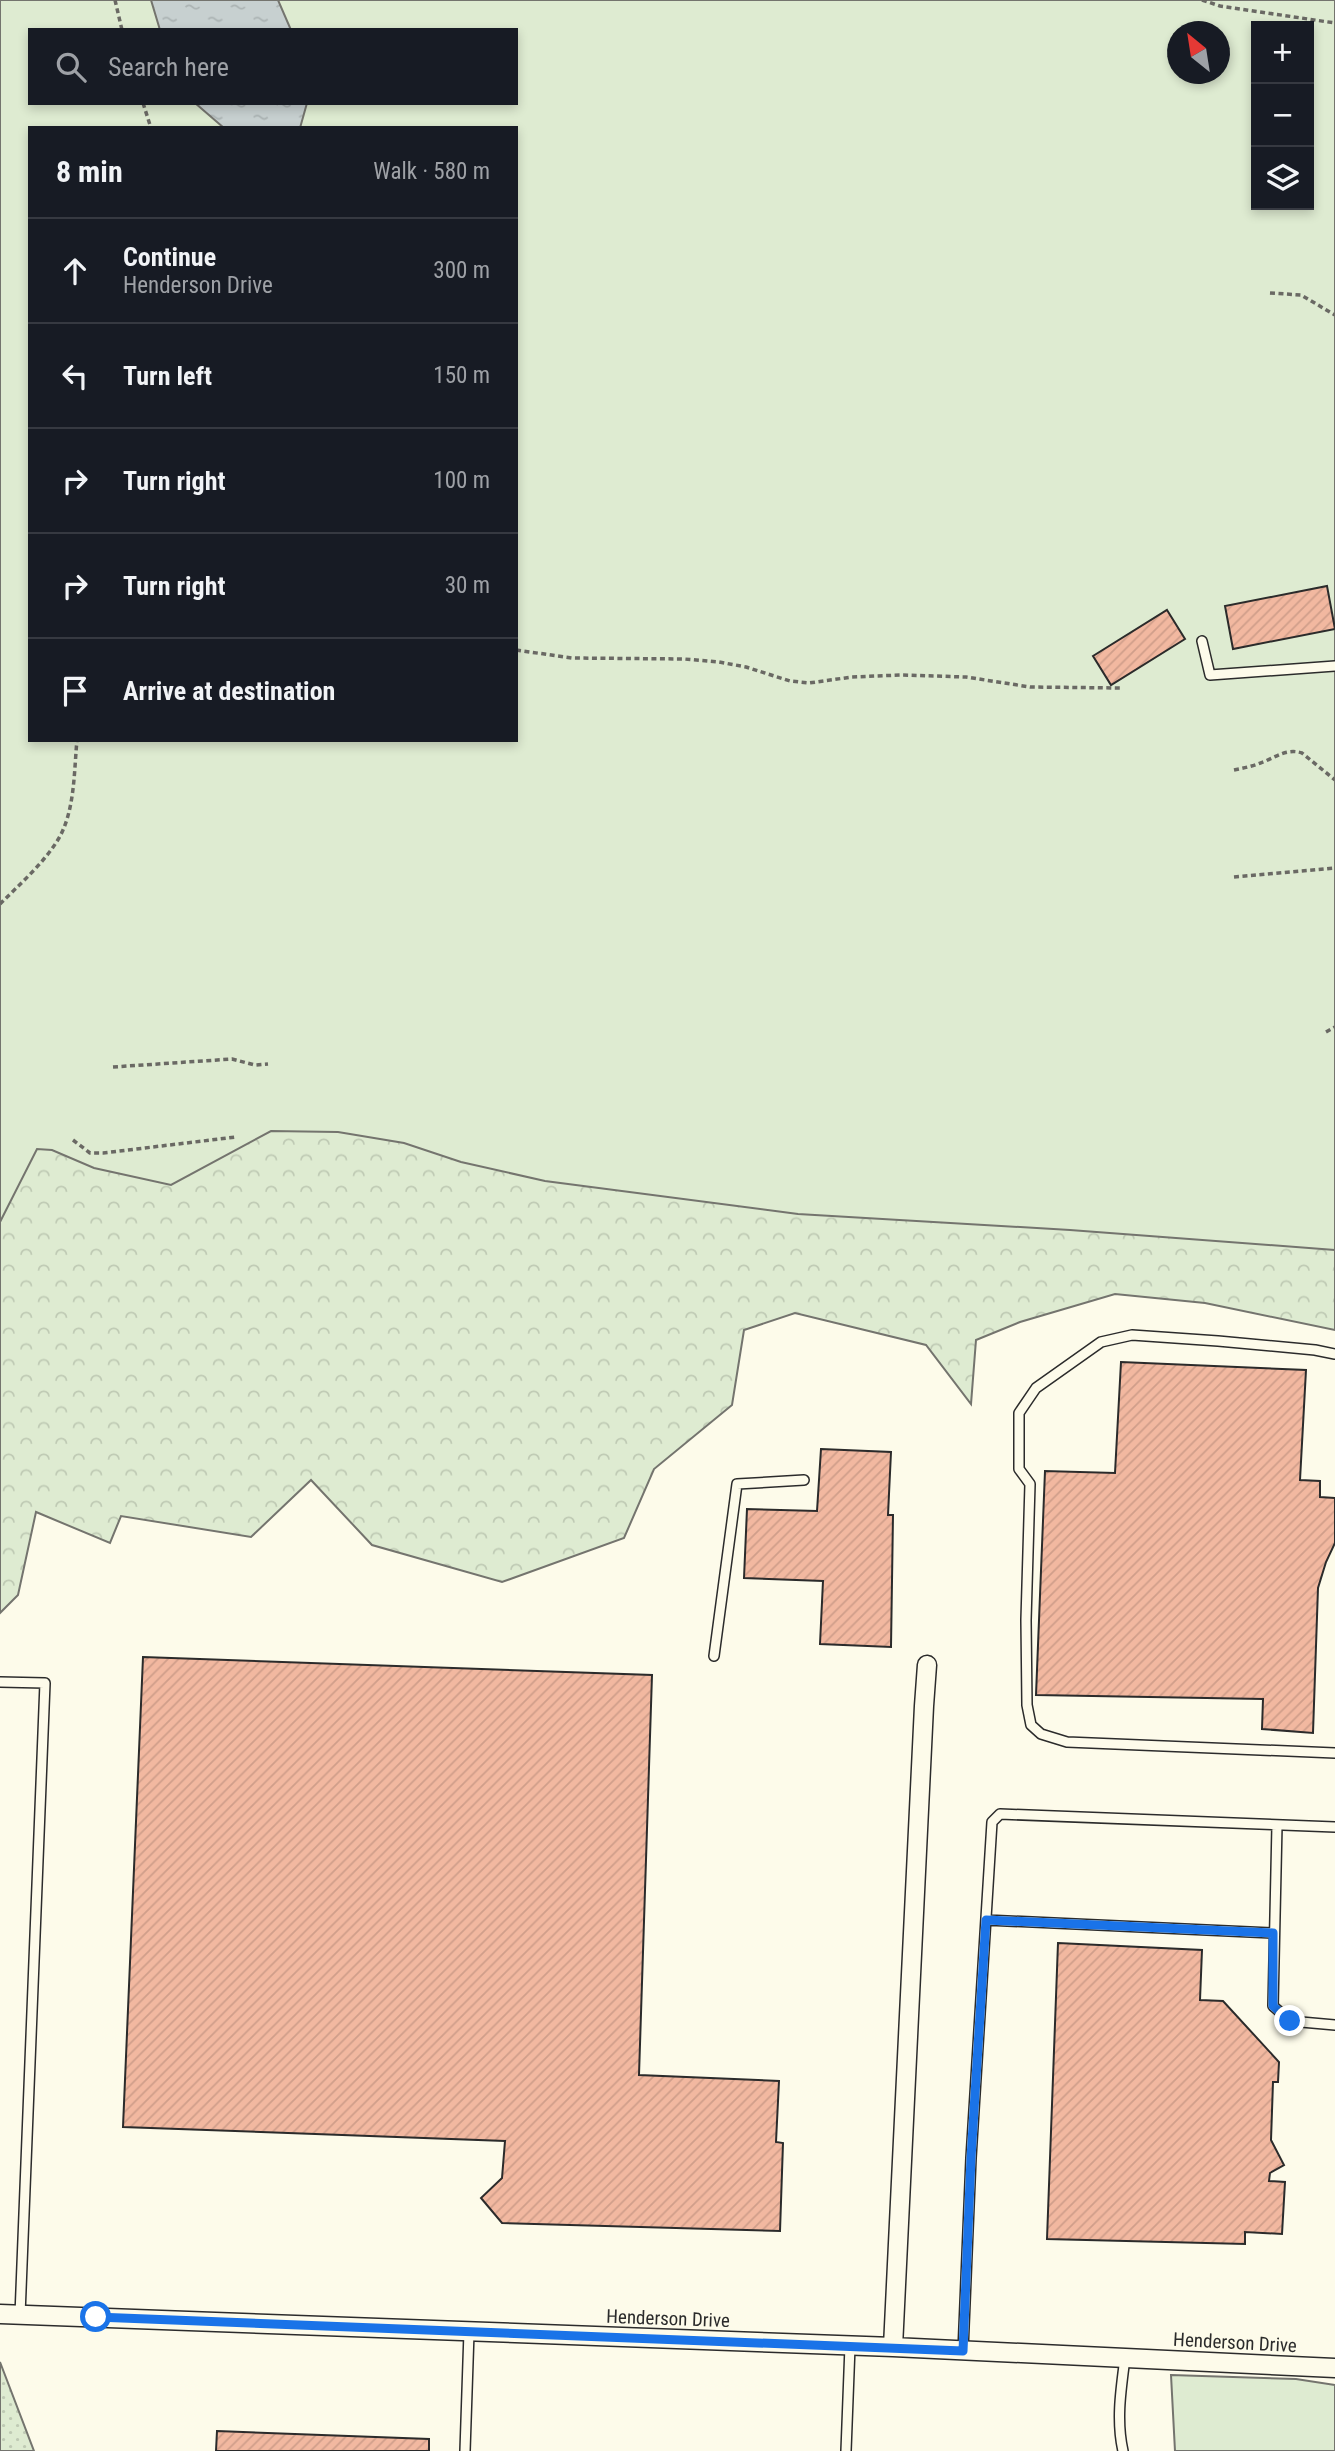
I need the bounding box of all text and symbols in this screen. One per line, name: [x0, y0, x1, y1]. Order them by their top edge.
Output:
north arrow: [1167, 21, 1230, 84]
map controls: [1251, 21, 1314, 210]
button: +: [1251, 21, 1314, 84]
search box: [28, 28, 518, 105]
icon: search: [52, 48, 90, 86]
text: Search here: [108, 52, 229, 82]
button: −: [1251, 84, 1314, 147]
button: layers: [1251, 147, 1314, 210]
text: 8 min: [56, 154, 123, 189]
text: Walk · 580 m: [373, 158, 490, 185]
text: Continue: [123, 242, 216, 272]
icon: ahead: [56, 252, 94, 290]
text: 300 m: [433, 257, 490, 284]
text: Henderson Drive: [123, 272, 273, 299]
icon: left: [56, 357, 94, 395]
text: Turn left: [123, 361, 212, 391]
text: 150 m: [433, 362, 490, 389]
icon: right: [56, 462, 94, 500]
text: Turn right: [123, 466, 225, 496]
text: 100 m: [433, 467, 490, 494]
icon: right: [56, 567, 94, 605]
text: Turn right: [123, 571, 225, 601]
text: 30 m: [445, 572, 490, 599]
icon: arrive: [56, 672, 94, 710]
text: Arrive at destination: [123, 676, 335, 706]
route end: [1274, 2005, 1305, 2036]
route start: [80, 2301, 111, 2332]
street label: Henderson Drive: [606, 2305, 730, 2332]
street label: Henderson Drive: [1173, 2328, 1297, 2357]

